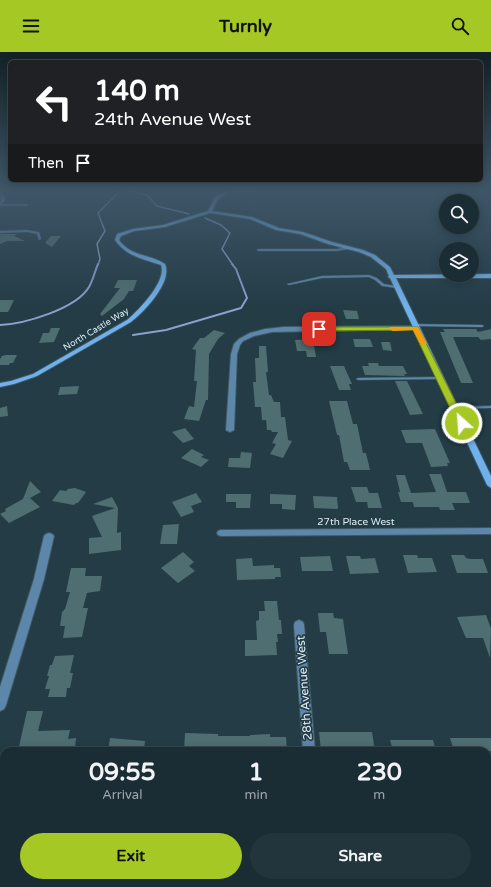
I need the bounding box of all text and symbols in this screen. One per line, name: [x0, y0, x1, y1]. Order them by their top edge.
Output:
icon: menu: [20, 15, 42, 37]
text: Turnly: [219, 15, 272, 37]
icon: search: [449, 15, 471, 37]
text: 140 m: [94, 74, 180, 108]
icon: left: [28, 76, 80, 128]
text: 24th Avenue West: [94, 108, 251, 130]
icon: arrive: [72, 152, 94, 174]
text: Then: [28, 154, 64, 172]
map controls: [439, 194, 479, 282]
button: search: [439, 194, 479, 234]
button: layers: [439, 242, 479, 282]
street label: North Castle Way: [61, 305, 131, 353]
pin: [302, 312, 336, 346]
icon: arrive: [308, 318, 330, 340]
position arrow: [441, 402, 483, 444]
street label: 27th Place West: [317, 516, 395, 528]
street label: 28th Avenue West: [293, 635, 315, 741]
text: 09:55: [89, 758, 156, 787]
text: 1: [249, 758, 264, 787]
text: 230: [357, 758, 402, 787]
text: Arrival: [102, 787, 142, 803]
text: min: [245, 787, 268, 803]
text: m: [373, 787, 385, 803]
button: Exit: [20, 833, 242, 879]
button: Share: [250, 833, 471, 879]

